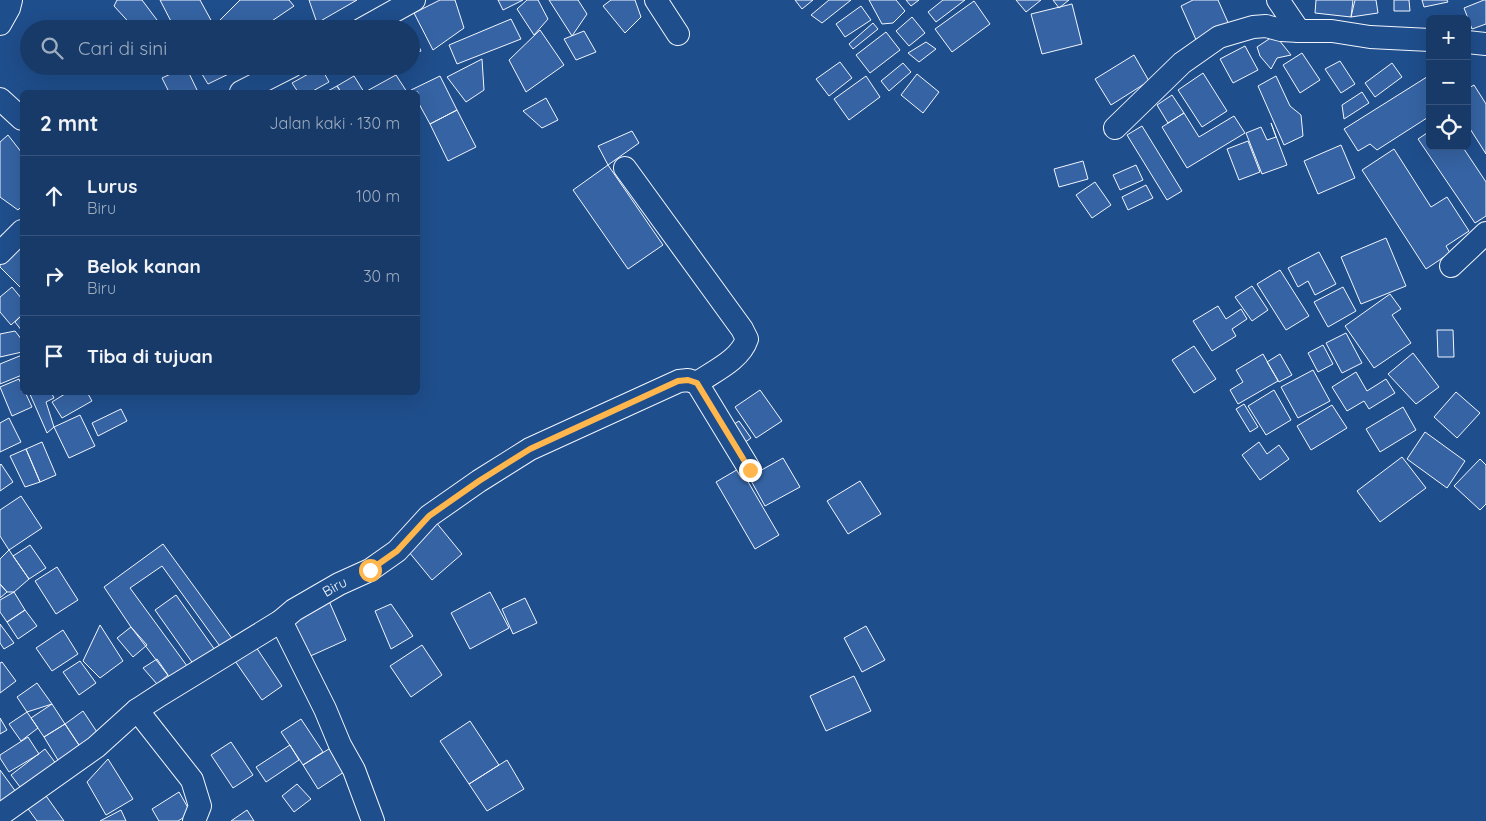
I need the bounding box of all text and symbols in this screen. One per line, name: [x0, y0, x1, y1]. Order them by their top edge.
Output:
map controls: [1426, 15, 1471, 150]
button: +: [1426, 15, 1471, 60]
search box: [20, 20, 420, 75]
icon: search: [38, 34, 66, 62]
text: Cari di sini: [78, 36, 167, 60]
button: −: [1426, 60, 1471, 105]
button: locate: [1426, 105, 1471, 150]
text: 2 mnt: [40, 110, 98, 136]
text: Jalan kaki · 130 m: [269, 113, 400, 133]
text: Lurus: [87, 174, 137, 198]
icon: ahead: [40, 182, 68, 210]
text: 100 m: [356, 186, 400, 206]
text: Biru: [87, 198, 116, 218]
text: Belok kanan: [87, 254, 201, 278]
icon: right: [40, 262, 68, 290]
text: 30 m: [363, 266, 400, 286]
text: Biru: [87, 278, 116, 298]
icon: arrive: [40, 342, 68, 370]
text: Tiba di tujuan: [87, 344, 213, 368]
route end: [739, 459, 762, 482]
route start: [359, 559, 382, 582]
street label: Biru: [319, 573, 350, 601]

